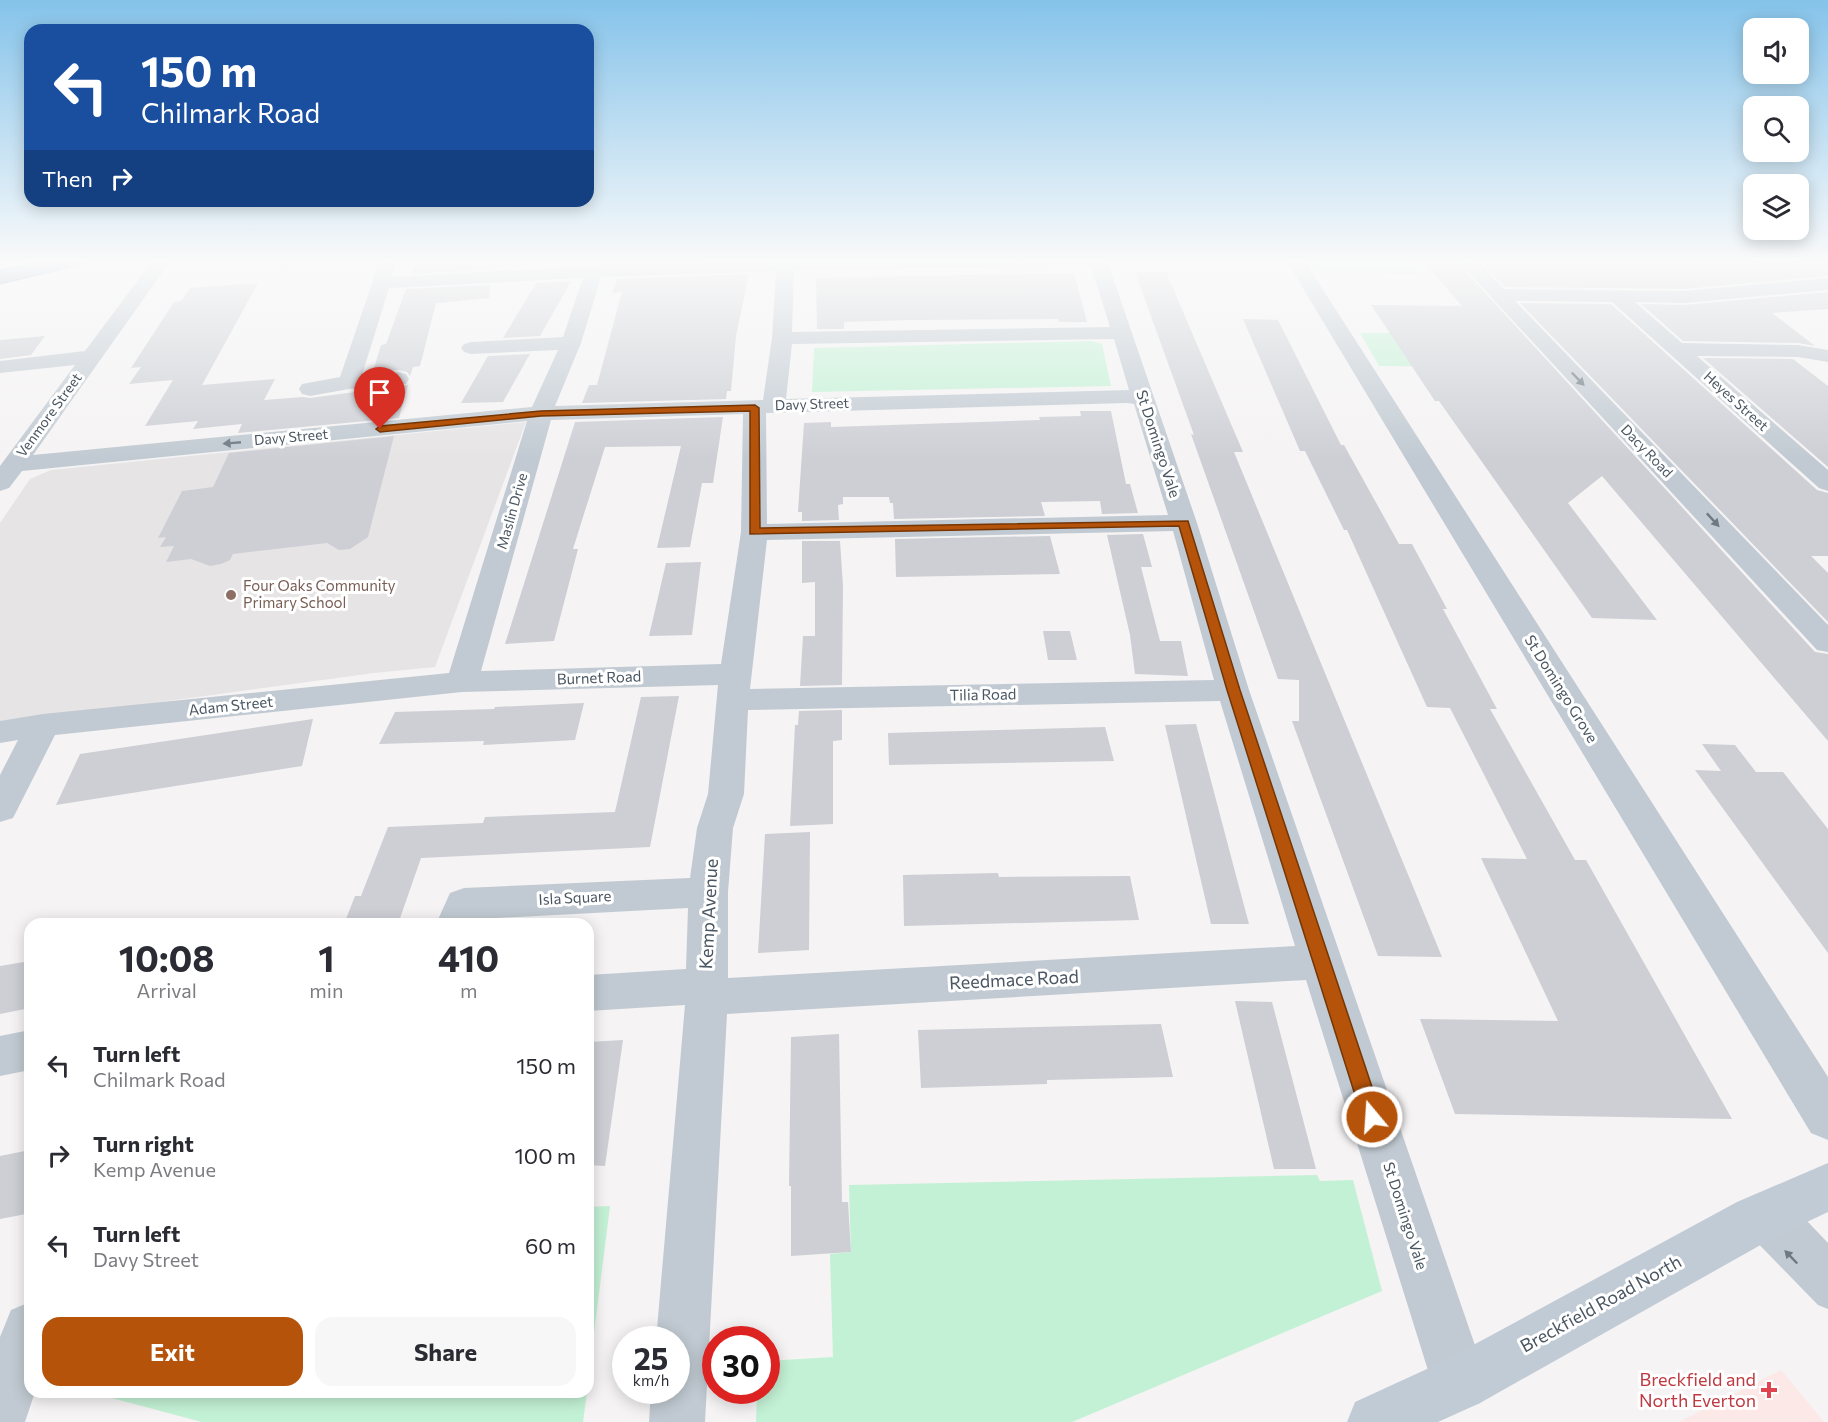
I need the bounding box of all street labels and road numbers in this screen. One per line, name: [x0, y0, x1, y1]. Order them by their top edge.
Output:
street label: Heyes Street: [1701, 367, 1772, 434]
street label: Venmore Street: [12, 369, 85, 460]
street label: St Domingo Vale: [1133, 388, 1185, 500]
street label: Davy Street: [775, 394, 850, 413]
street label: Dacy Road: [1618, 421, 1677, 481]
street label: Davy Street: [253, 425, 329, 448]
street label: Maslin Drive: [493, 471, 531, 551]
street label: St Domingo Grove: [1521, 631, 1602, 746]
street label: Burnet Road: [556, 667, 642, 687]
street label: Tilia Road: [949, 684, 1017, 704]
street label: Adam Street: [188, 692, 274, 718]
street label: Kemp Avenue: [694, 858, 722, 970]
street label: Isla Square: [538, 886, 612, 908]
street label: Reedmace Road: [949, 965, 1079, 993]
street label: St Domingo Vale: [1380, 1160, 1432, 1272]
street label: Breckfield Road North: [1516, 1250, 1685, 1357]

